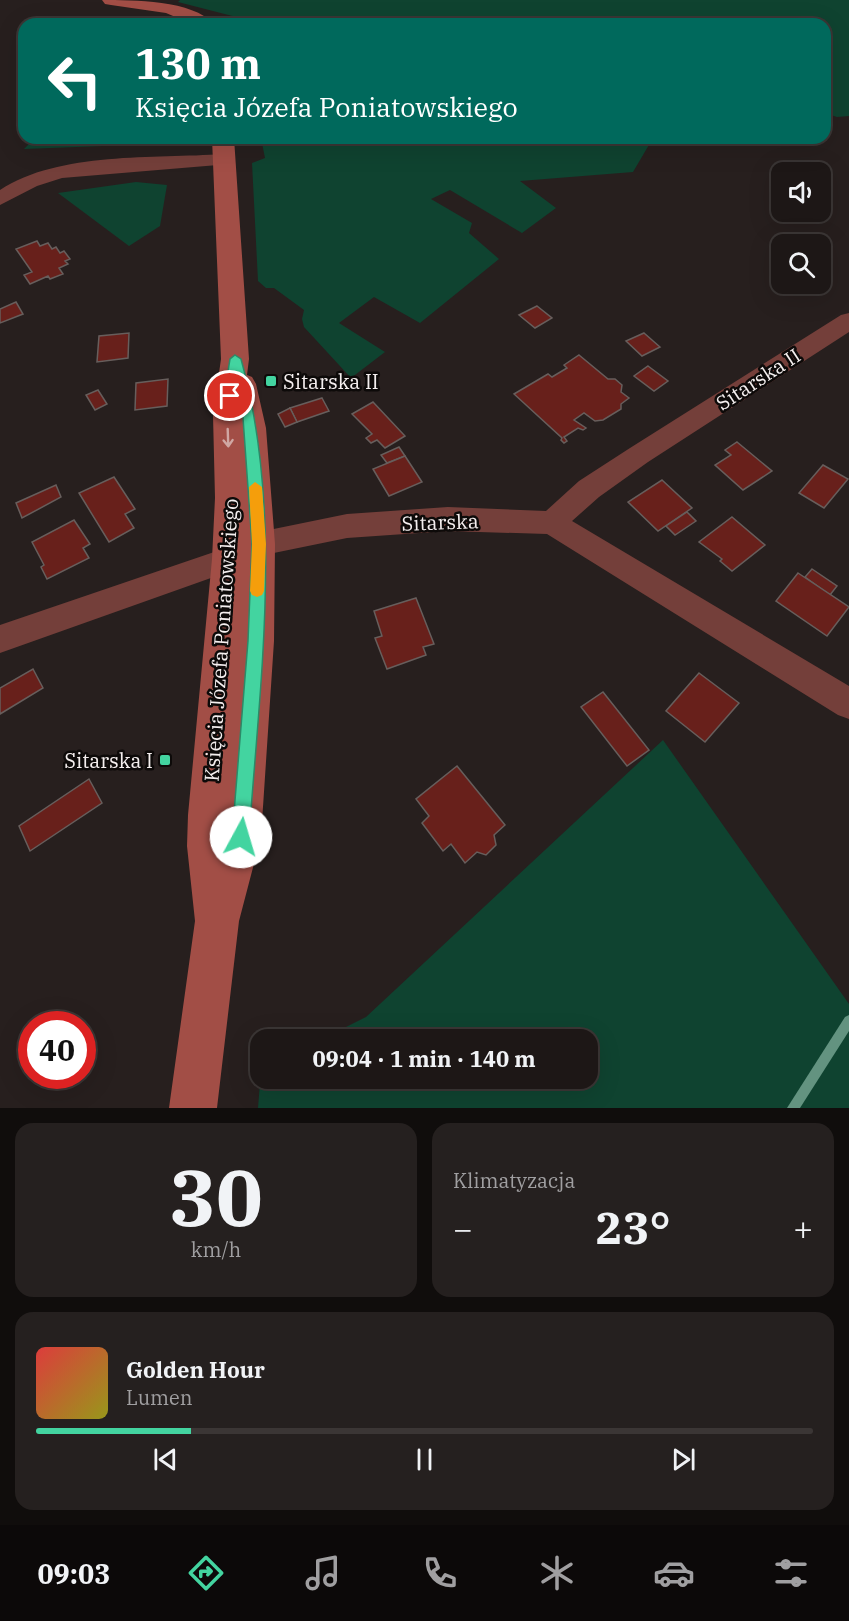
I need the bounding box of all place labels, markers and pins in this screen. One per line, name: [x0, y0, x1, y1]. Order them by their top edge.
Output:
place label: Sitarska II: [283, 368, 379, 395]
pin: [204, 370, 255, 421]
marker: Sitarska II: [264, 374, 278, 388]
place label: Sitarska I: [64, 747, 153, 774]
marker: Sitarska I: [158, 753, 172, 767]

